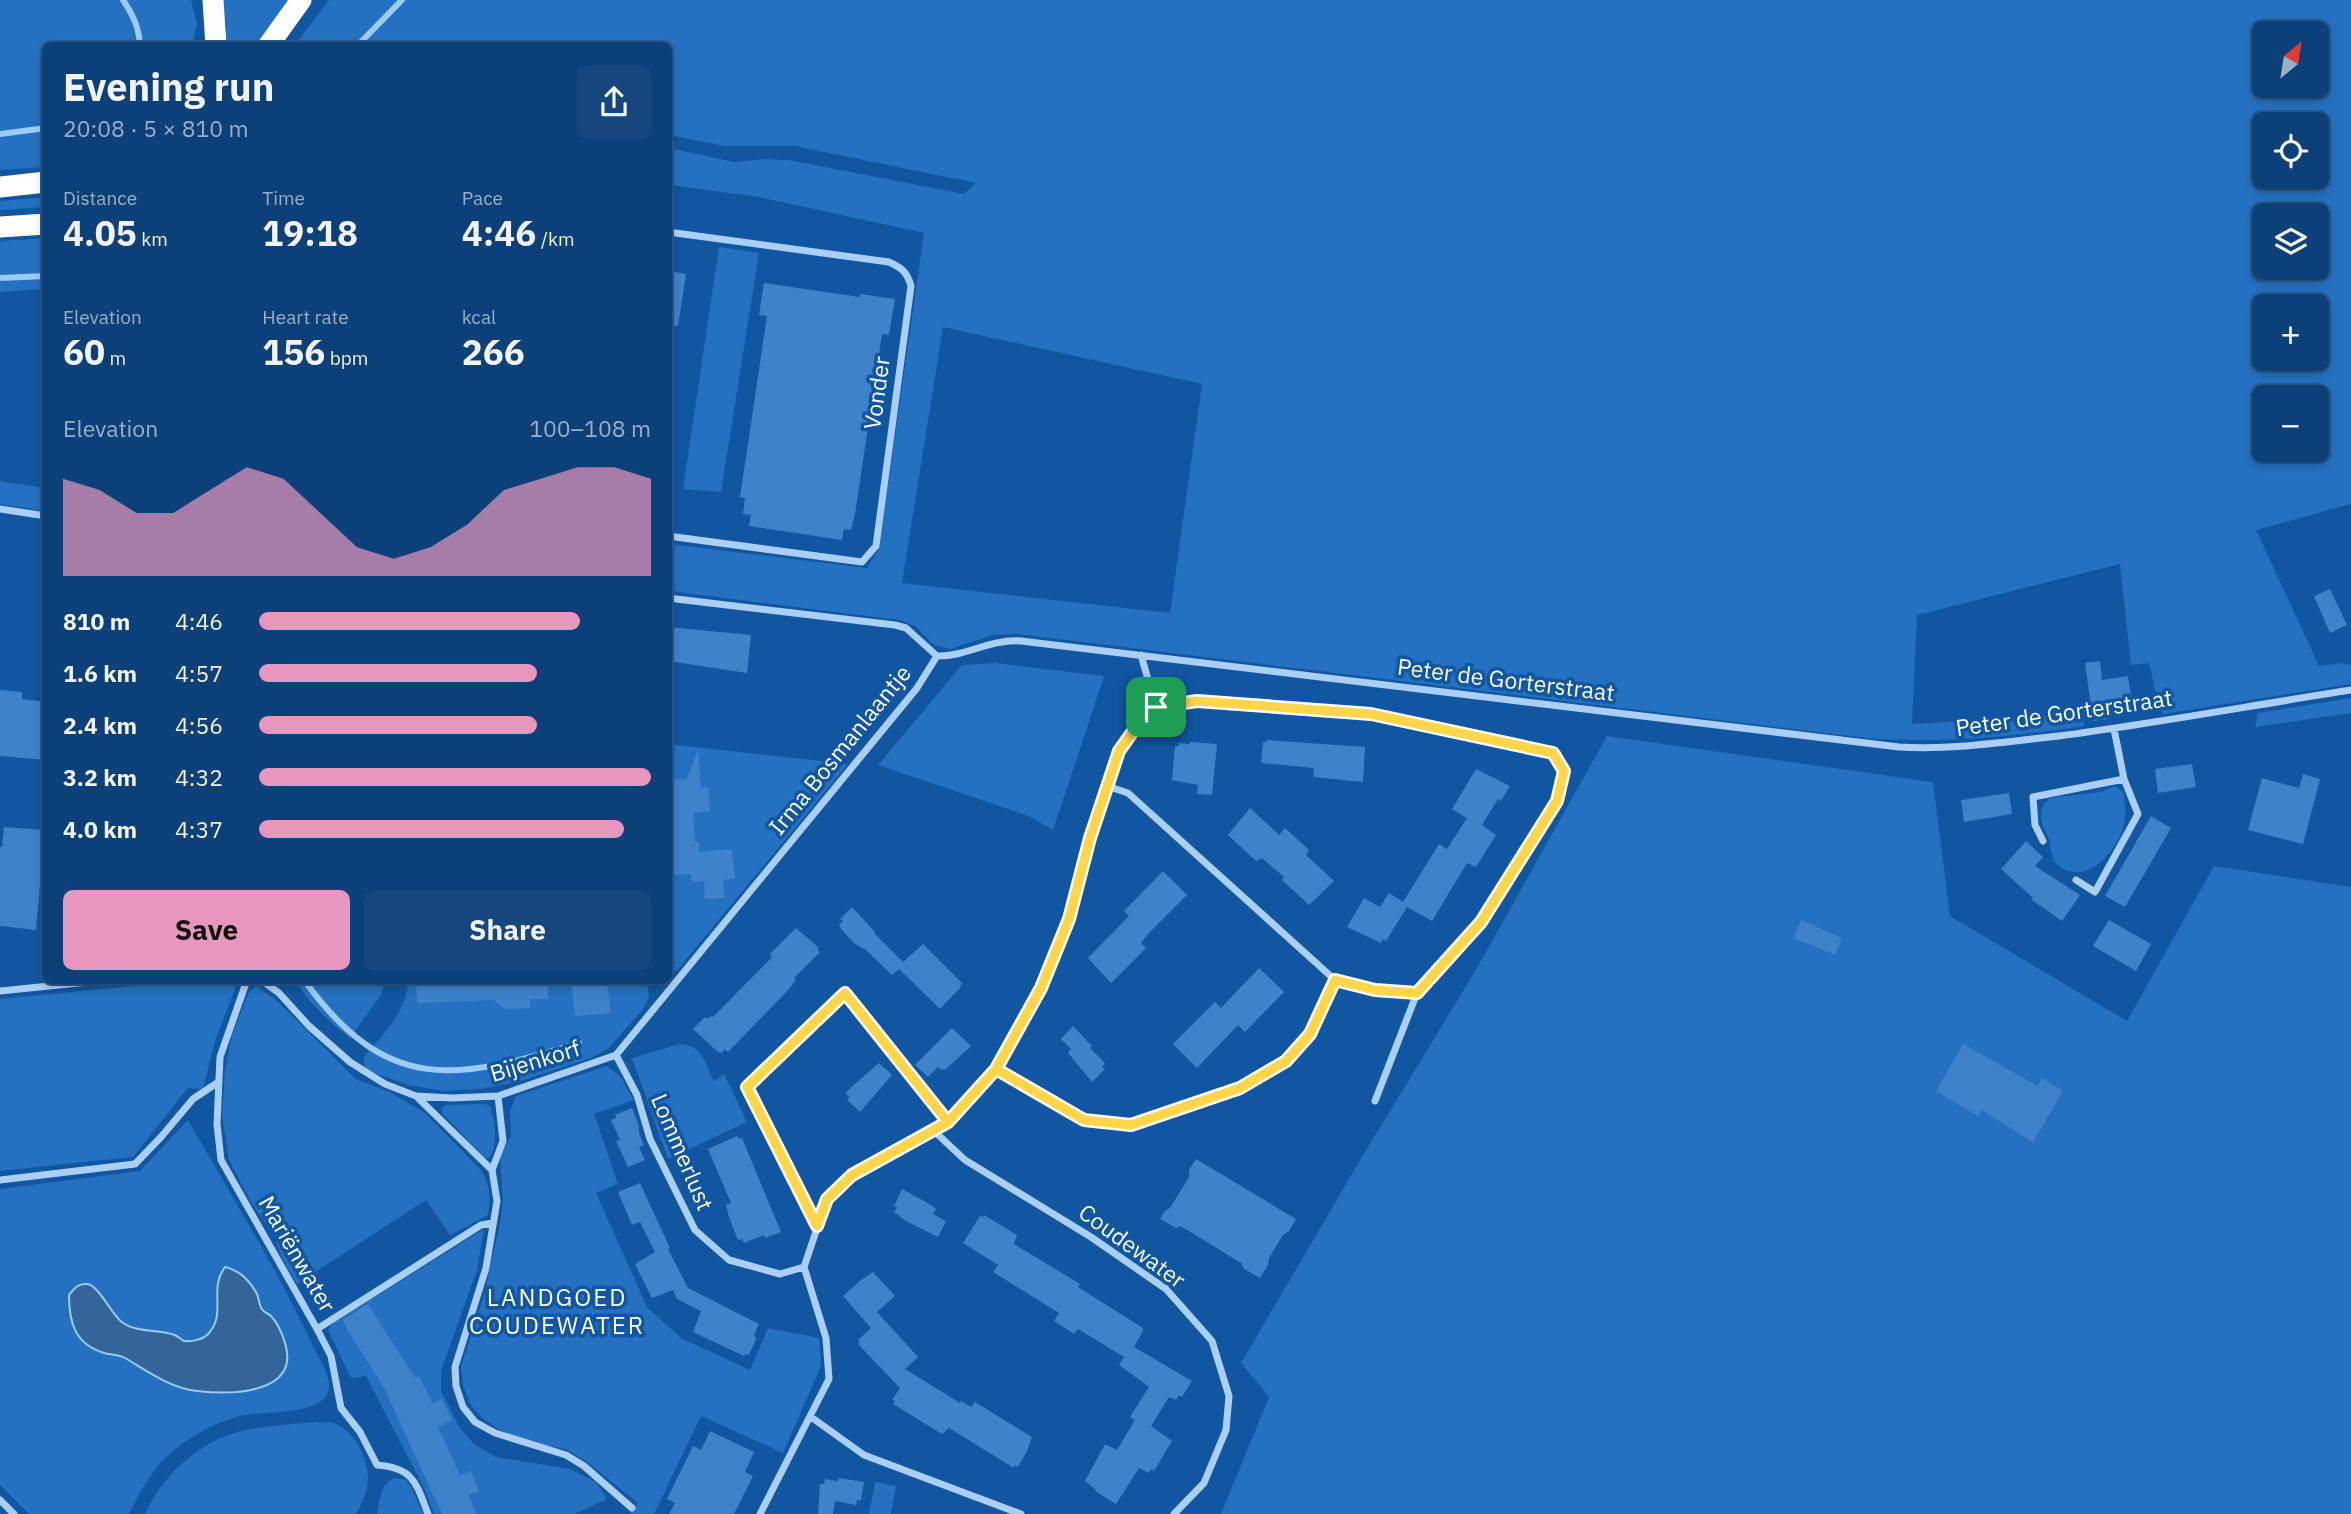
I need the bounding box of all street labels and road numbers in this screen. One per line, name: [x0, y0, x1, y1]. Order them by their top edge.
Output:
street label: Vonder: [856, 354, 896, 431]
street label: Peter de Gorterstraat: [1396, 651, 1616, 707]
street label: Irma Bosmanlaantje: [761, 658, 917, 841]
street label: Peter de Gorterstraat: [1954, 682, 2174, 742]
street label: Bijenkorf: [486, 1032, 583, 1088]
street label: Lommerlust: [645, 1089, 721, 1214]
street label: Mariënwater: [252, 1190, 344, 1318]
street label: Coudewater: [1073, 1196, 1192, 1294]

